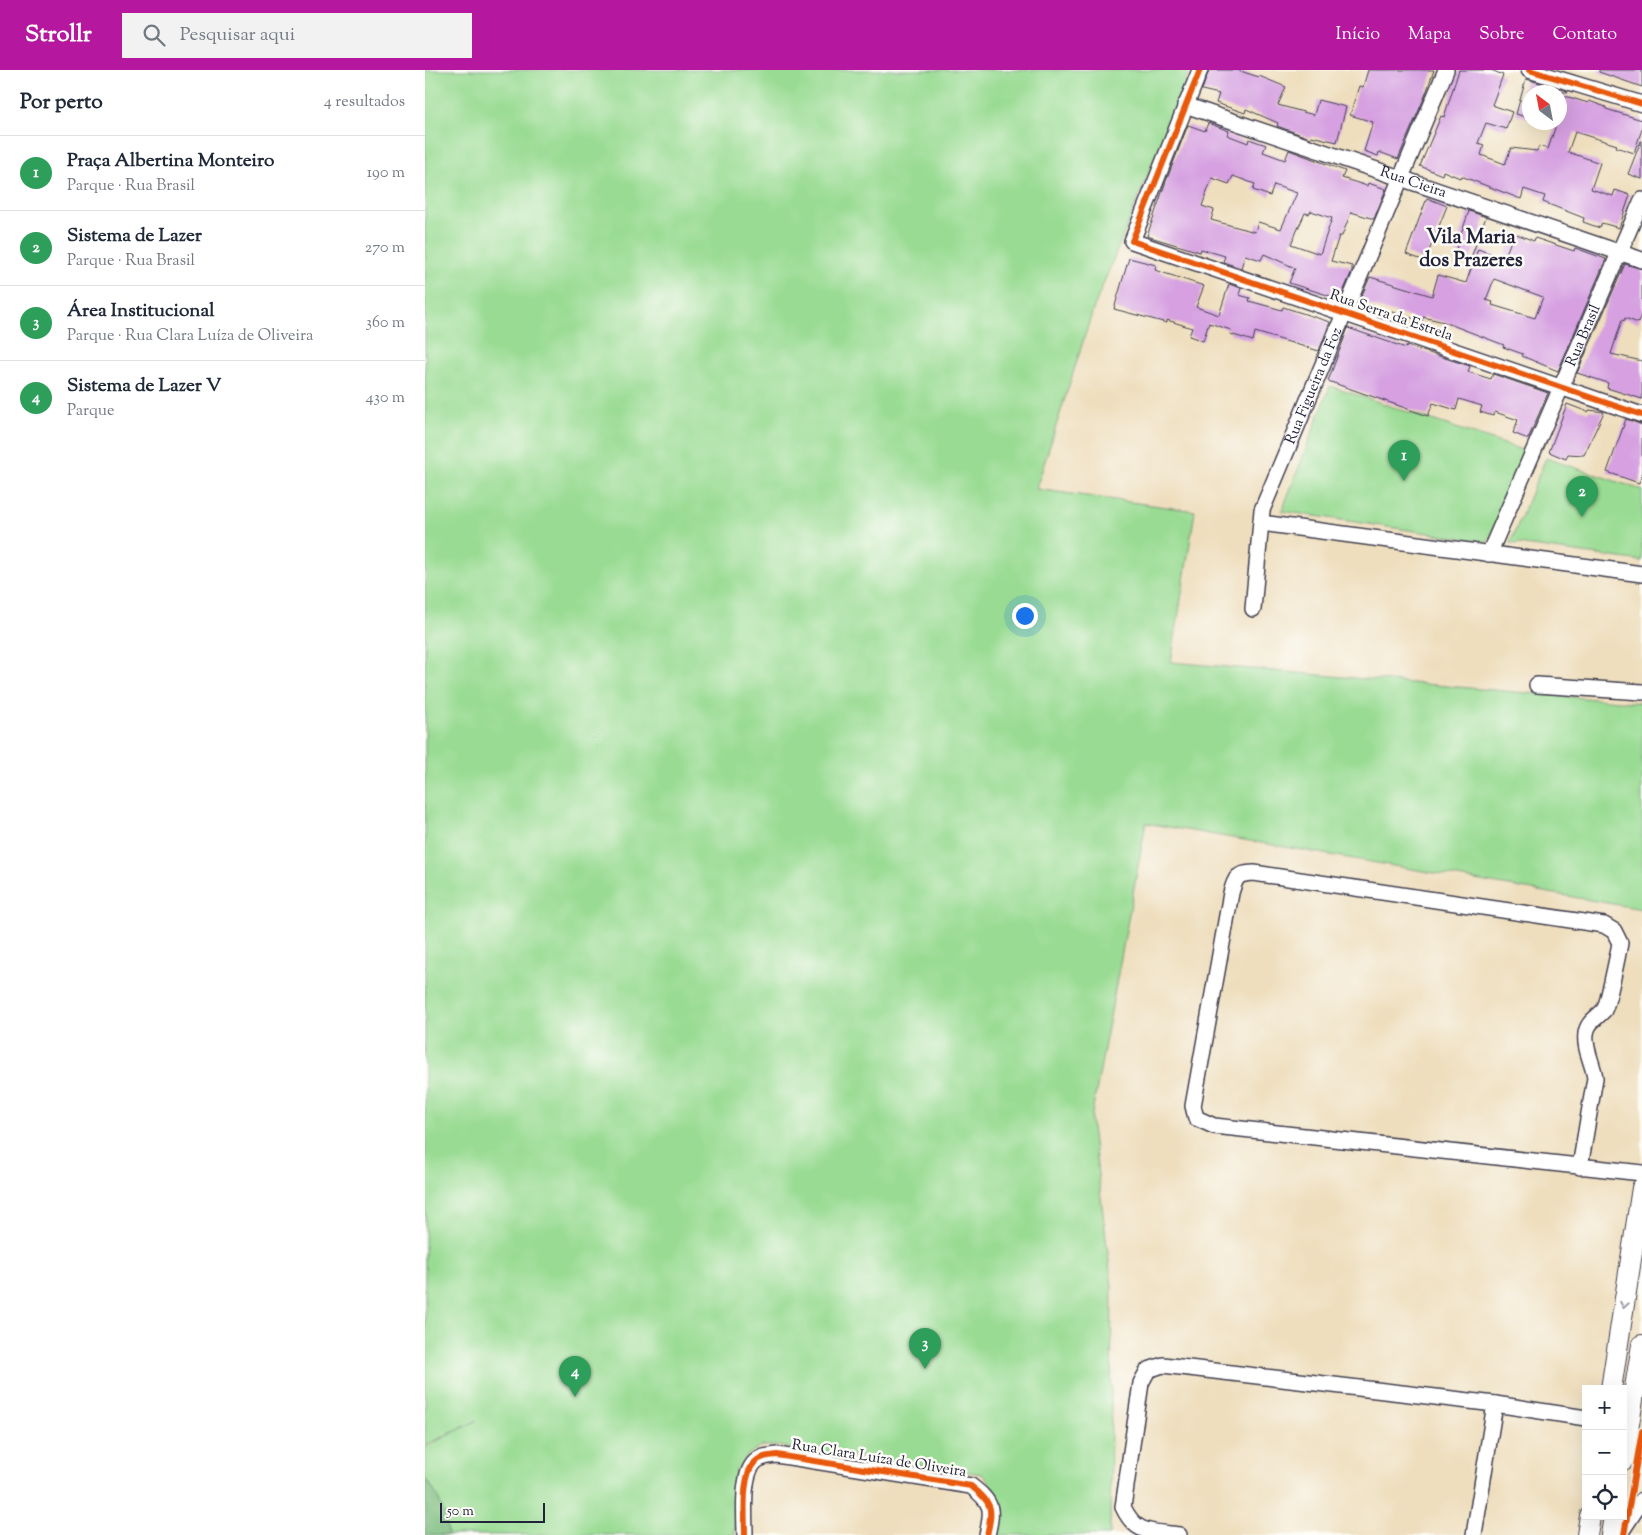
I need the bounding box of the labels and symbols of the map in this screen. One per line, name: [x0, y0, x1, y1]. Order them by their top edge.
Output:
north arrow: [1522, 85, 1567, 130]
street label: Rua Cieira: [1377, 161, 1449, 203]
district label: Vila Maria dos Prazeres: [1419, 224, 1523, 276]
street label: Rua Serra da Estrela: [1327, 285, 1455, 347]
street label: Rua Brasil: [1561, 301, 1606, 370]
street label: Rua Figueira da Foz: [1280, 324, 1348, 447]
pin: 1: [1388, 440, 1420, 481]
pin: 2: [1566, 476, 1598, 517]
your location: [1012, 603, 1038, 629]
one-way arrow: [1619, 1302, 1630, 1310]
pin: 3: [909, 1328, 941, 1369]
pin: 4: [559, 1356, 591, 1397]
street label: Rua Clara Luíza de Oliveira: [790, 1435, 968, 1483]
scale bar: [440, 1500, 545, 1523]

